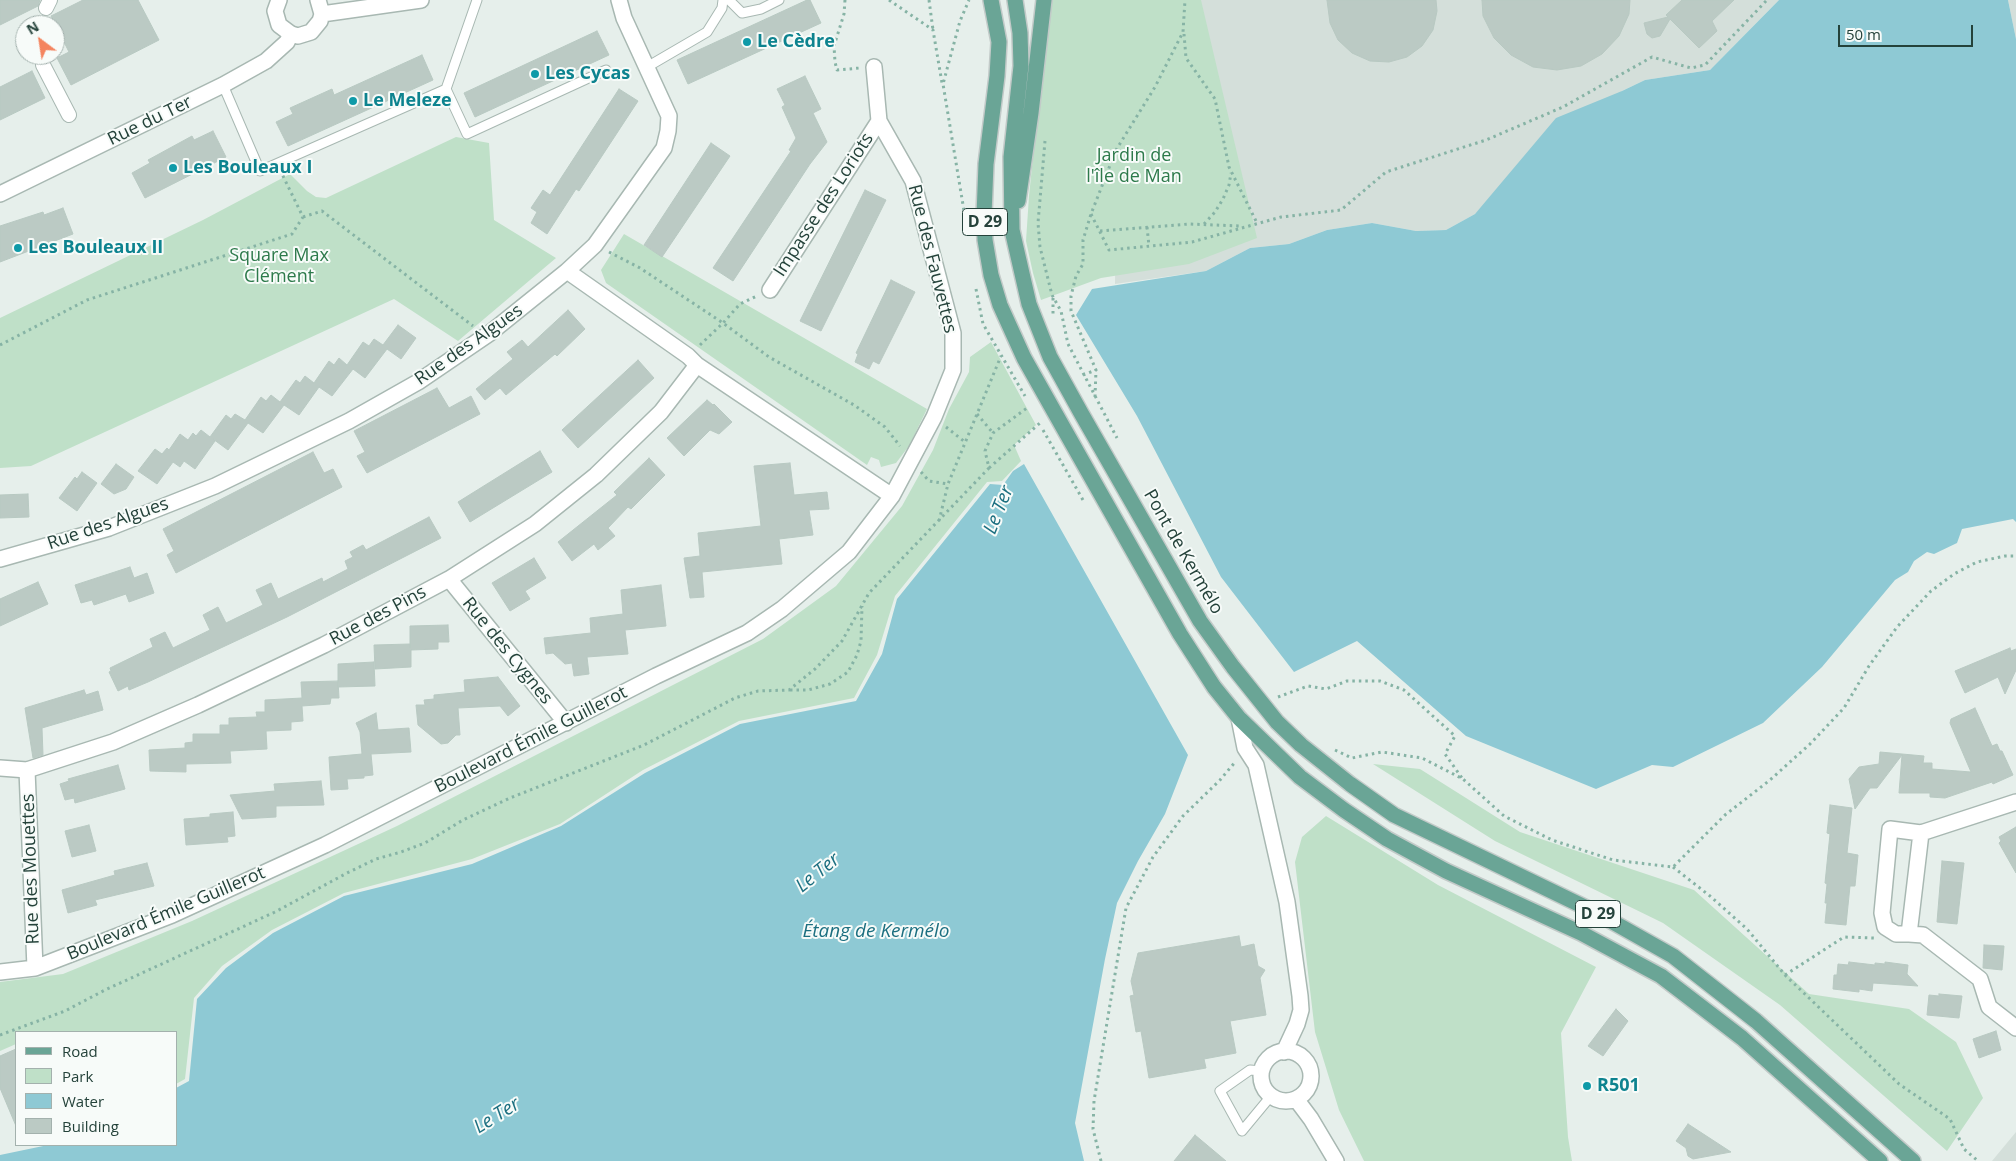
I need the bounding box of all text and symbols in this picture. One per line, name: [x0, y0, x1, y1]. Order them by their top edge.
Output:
north arrow: [15, 15, 65, 65]
scale bar: [1841, 15, 1976, 47]
text: N: [23, 16, 42, 39]
text: 50 m: [1846, 24, 1881, 44]
place label: Le Cèdre: [757, 31, 835, 53]
marker: Le Cèdre: [741, 36, 753, 48]
place label: Les Cycas: [545, 63, 630, 85]
marker: Les Cycas: [529, 68, 541, 80]
place label: Le Meleze: [363, 90, 452, 112]
street label: Rue du Ter: [104, 91, 196, 151]
marker: Le Meleze: [347, 95, 359, 107]
street label: Impasse des Loriots: [769, 129, 879, 281]
park label: Jardin de l'île de Man: [1086, 145, 1182, 188]
place label: Les Bouleaux I: [183, 157, 312, 179]
marker: Les Bouleaux I: [167, 162, 179, 174]
street label: Rue des Fauvettes: [903, 183, 961, 335]
road number: D 29: [962, 208, 1008, 236]
place label: Les Bouleaux II: [28, 237, 163, 259]
marker: Les Bouleaux II: [12, 242, 24, 254]
park label: Square Max Clément: [229, 245, 329, 288]
street label: Rue des Algues: [411, 300, 527, 390]
water label: Le Ter: [979, 483, 1019, 537]
street label: Pont de Kermélo: [1139, 486, 1227, 618]
street label: Rue des Algues: [45, 493, 171, 555]
street label: Rue des Pins: [326, 582, 430, 650]
street label: Rue des Cygnes: [457, 593, 557, 709]
street label: Boulevard Émile Guillerot: [431, 682, 631, 798]
street label: Rue des Mouettes: [18, 793, 44, 945]
water label: Le Ter: [791, 848, 845, 898]
street label: Boulevard Émile Guillerot: [64, 862, 268, 966]
road number: D 29: [1576, 901, 1620, 928]
water label: Étang de Kermélo: [802, 921, 950, 943]
legend: [15, 1031, 178, 1146]
text: Road: [62, 1041, 98, 1061]
text: Park: [62, 1066, 93, 1086]
place label: R501: [1597, 1075, 1640, 1097]
marker: R501: [1581, 1080, 1593, 1092]
text: Water: [62, 1091, 104, 1111]
water label: Le Ter: [470, 1093, 524, 1139]
text: Building: [62, 1116, 119, 1136]

